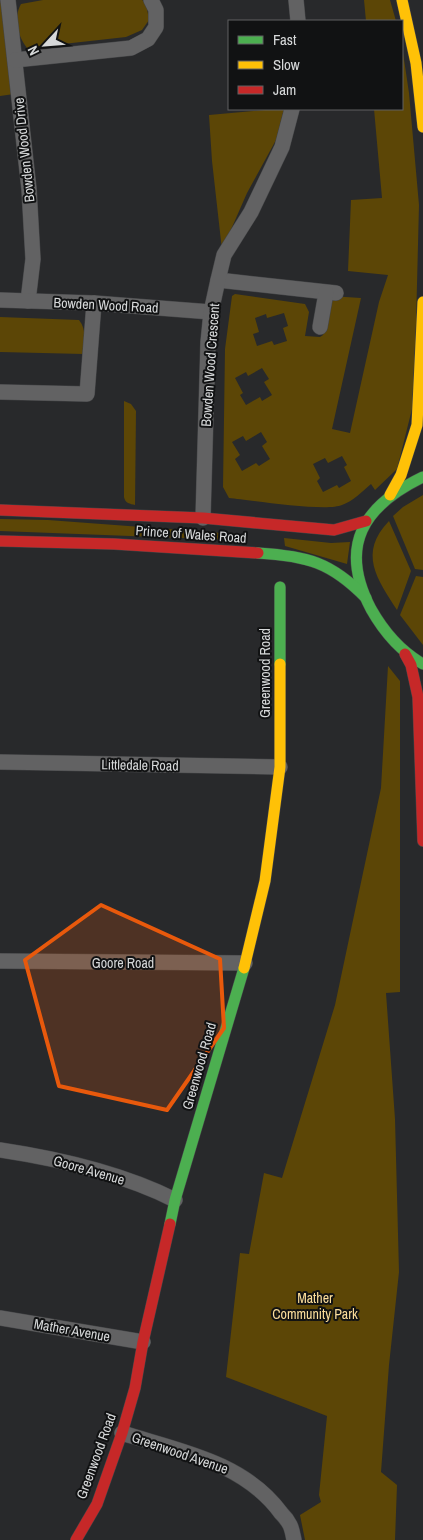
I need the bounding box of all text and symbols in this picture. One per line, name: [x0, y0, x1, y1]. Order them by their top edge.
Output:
north arrow: [20, 20, 70, 70]
legend: [228, 20, 403, 110]
text: Fast: [273, 29, 297, 50]
text: N: [23, 43, 43, 58]
text: Slow: [273, 54, 300, 75]
text: Jam: [273, 79, 296, 100]
street label: Bowden Wood Drive: [10, 97, 38, 203]
street label: Bowden Wood Road: [53, 293, 159, 317]
street label: Bowden Wood Crescent: [197, 303, 223, 427]
street label: Prince of Wales Road: [135, 521, 247, 547]
street label: Greenwood Road: [256, 628, 274, 718]
street label: Littledale Road: [101, 755, 179, 775]
street label: Goore Road: [92, 954, 154, 972]
street label: Greenwood Road: [178, 1020, 220, 1112]
street label: Goore Avenue: [51, 1151, 127, 1189]
park label: Mather Community Park: [272, 1289, 358, 1323]
street label: Mather Avenue: [33, 1314, 111, 1346]
street label: Greenwood Road: [72, 1411, 120, 1501]
street label: Greenwood Avenue: [129, 1428, 231, 1478]

